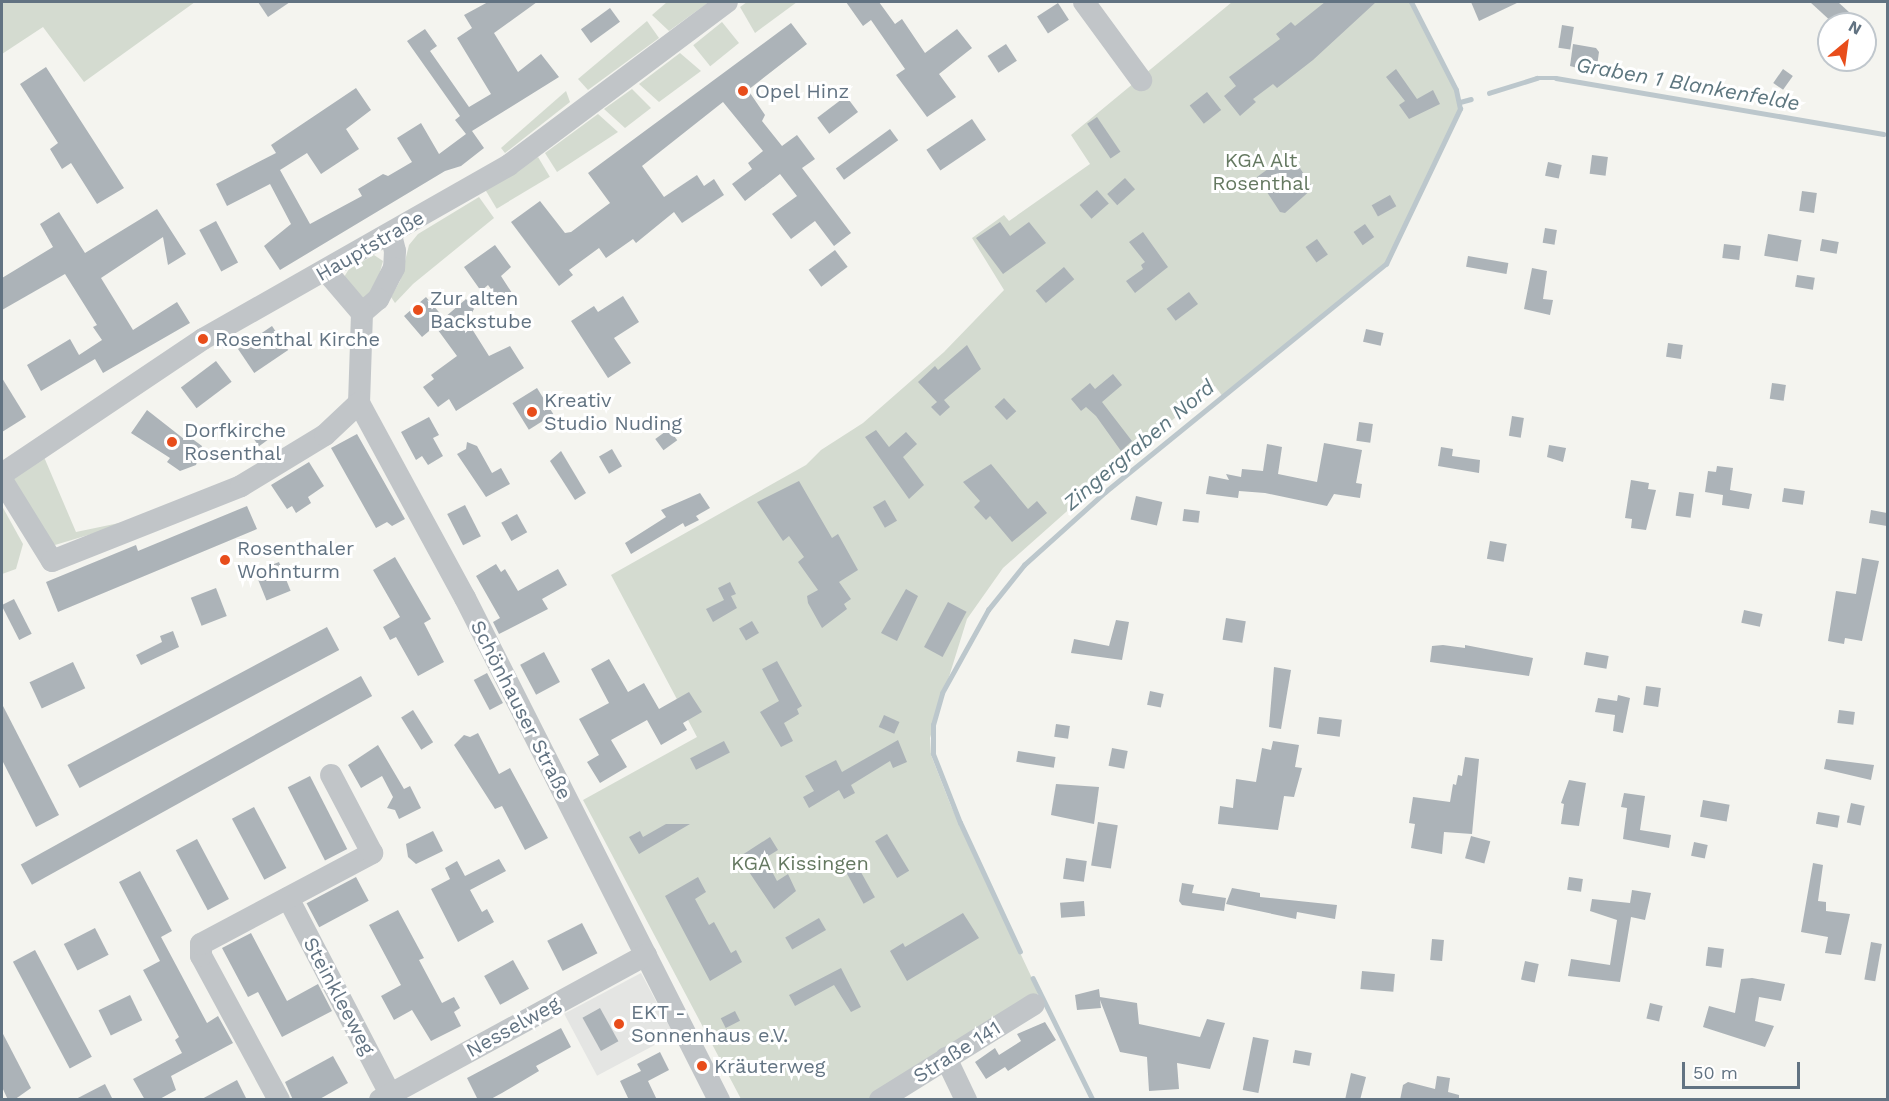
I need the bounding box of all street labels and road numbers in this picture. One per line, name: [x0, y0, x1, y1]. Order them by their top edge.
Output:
street label: Hauptstraße: [312, 205, 428, 287]
street label: Schönhauser Straße: [465, 616, 577, 804]
street label: Steinkleeweg: [298, 933, 380, 1059]
street label: Nesselweg: [462, 992, 564, 1062]
street label: Straße 141: [909, 1016, 1005, 1088]

